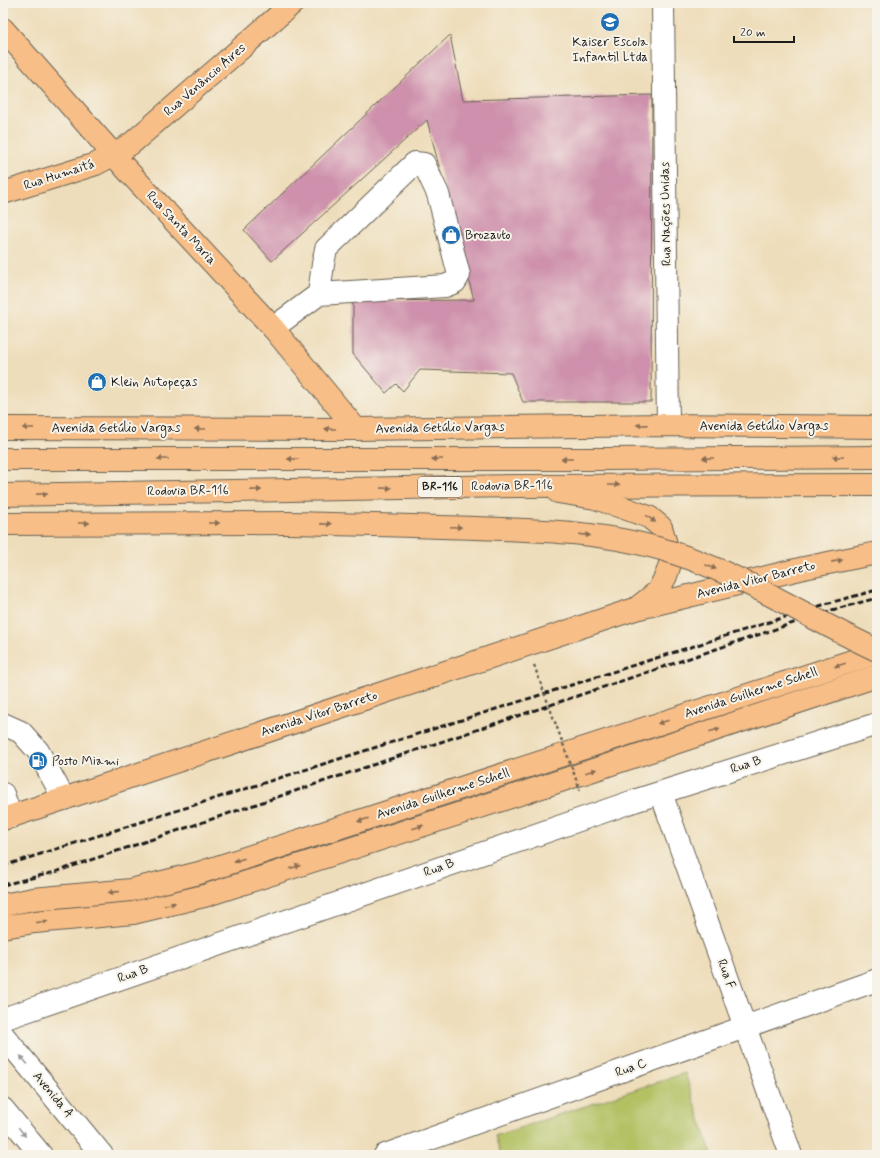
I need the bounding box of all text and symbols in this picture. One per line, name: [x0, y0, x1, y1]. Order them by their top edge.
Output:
school or university icon: Kaiser Escola Infantil Ltda: [599, 11, 621, 33]
scale bar: [734, 18, 794, 44]
text: 20 m: [740, 25, 766, 41]
place label: Kaiser Escola Infantil Ltda: [572, 34, 648, 66]
street label: Rua Venâncio Aires: [160, 40, 250, 120]
street label: Rua Humaitá: [21, 156, 97, 194]
street label: Rua Nações Unidas: [657, 161, 675, 266]
street label: Rua Santa Maria: [142, 188, 220, 269]
shop icon: Brozauto: [440, 224, 462, 246]
place label: Brozauto: [465, 227, 510, 244]
shop icon: Klein Autopeças: [86, 371, 108, 393]
place label: Klein Autopeças: [111, 374, 198, 391]
street label: Avenida Getúlio Vargas: [375, 418, 505, 439]
street label: Avenida Getúlio Vargas: [699, 418, 829, 436]
street label: Avenida Getúlio Vargas: [51, 420, 181, 438]
one-way arrow: [635, 422, 648, 428]
one-way arrow: [21, 425, 34, 431]
one-way arrow: [193, 426, 206, 432]
one-way arrow: [323, 426, 336, 432]
one-way arrow: [831, 454, 844, 460]
one-way arrow: [701, 455, 714, 461]
one-way arrow: [156, 456, 169, 462]
one-way arrow: [286, 456, 299, 462]
one-way arrow: [430, 456, 443, 462]
one-way arrow: [560, 456, 573, 462]
road number: BR-116: [418, 477, 462, 497]
street label: Rodovia BR-116: [471, 477, 553, 495]
street label: Rodovia BR-116: [147, 482, 229, 500]
one-way arrow: [608, 482, 621, 488]
one-way arrow: [380, 485, 393, 491]
one-way arrow: [250, 487, 263, 493]
one-way arrow: [36, 491, 49, 497]
one-way arrow: [646, 515, 657, 524]
one-way arrow: [78, 520, 91, 526]
one-way arrow: [208, 520, 221, 526]
one-way arrow: [320, 521, 333, 527]
one-way arrow: [450, 524, 462, 531]
one-way arrow: [579, 532, 591, 538]
street label: Avenida Vitor Barreto: [695, 557, 817, 603]
one-way arrow: [831, 558, 843, 564]
one-way arrow: [705, 564, 716, 570]
one-way arrow: [834, 662, 846, 668]
street label: Avenida Guilherme Schell: [682, 663, 820, 723]
street label: Avenida Vitor Barreto: [259, 687, 379, 741]
one-way arrow: [657, 719, 669, 725]
one-way arrow: [709, 726, 721, 732]
fuel station icon: Posto Miami: [27, 750, 49, 772]
street label: Rua B: [728, 752, 764, 778]
place label: Posto Miami: [52, 753, 119, 770]
street label: Avenida Guilherme Schell: [374, 764, 512, 824]
one-way arrow: [586, 767, 598, 773]
one-way arrow: [357, 817, 369, 823]
one-way arrow: [413, 824, 425, 830]
street label: Rua B: [421, 855, 457, 881]
one-way arrow: [233, 857, 245, 863]
one-way arrow: [289, 864, 301, 870]
one-way arrow: [108, 889, 120, 895]
one-way arrow: [164, 901, 176, 907]
one-way arrow: [36, 919, 48, 925]
street label: Rua F: [713, 957, 739, 991]
street label: Rua B: [115, 961, 151, 987]
street label: Rua C: [613, 1054, 649, 1082]
one-way arrow: [19, 1055, 28, 1066]
street label: Avenida A: [29, 1068, 77, 1122]
one-way arrow: [17, 1127, 26, 1137]

